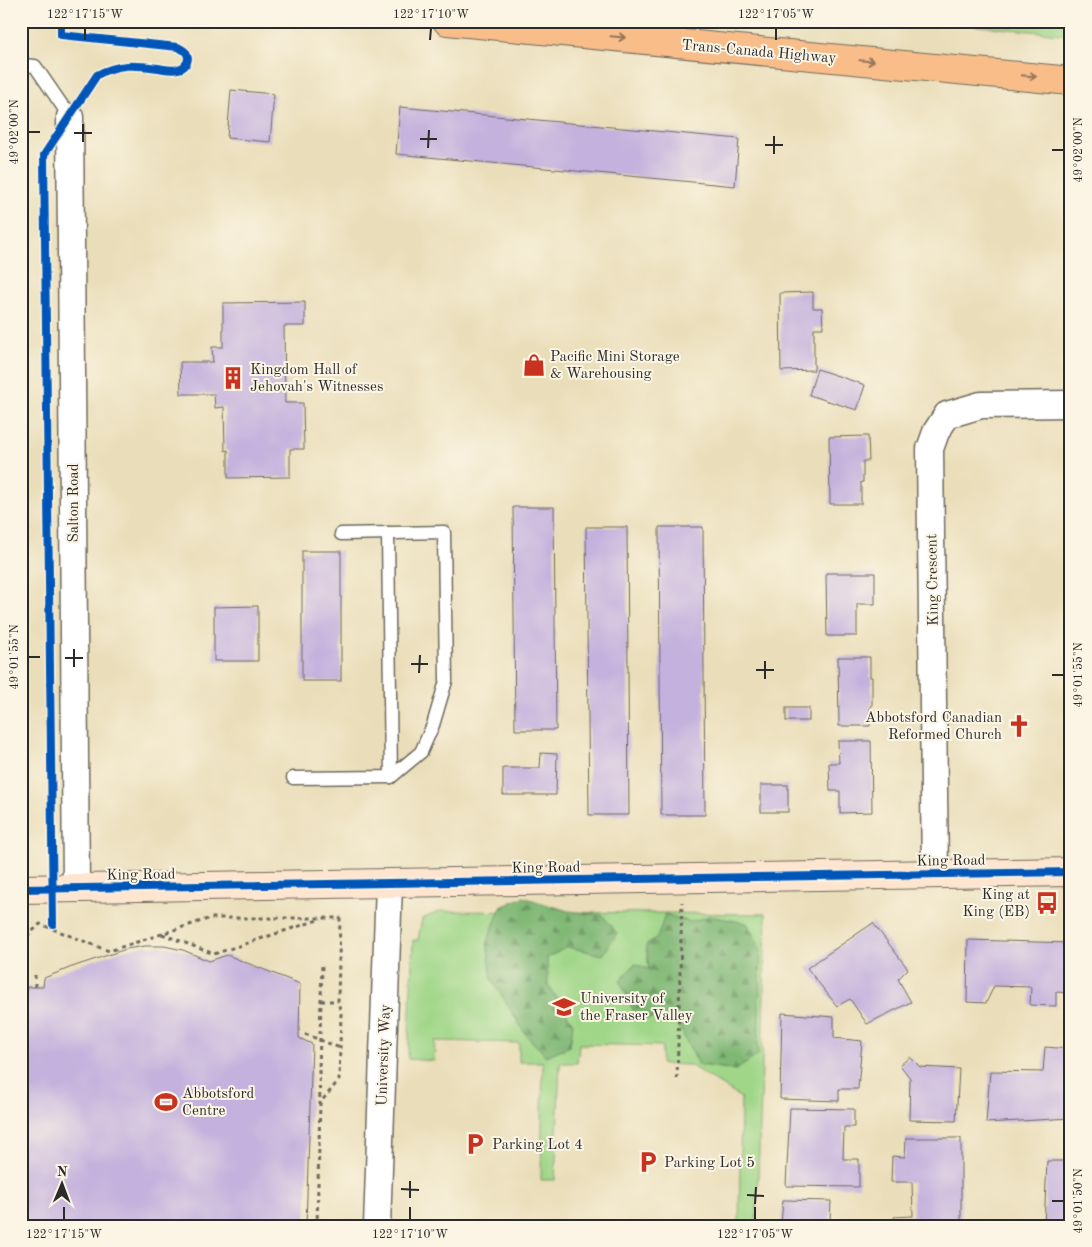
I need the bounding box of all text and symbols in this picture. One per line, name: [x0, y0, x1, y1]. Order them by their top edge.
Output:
text: 122°17'15"W: [47, 8, 123, 21]
text: 122°17'05"W: [738, 8, 814, 21]
text: 122°17'10"W: [393, 9, 469, 21]
one-way arrow: [610, 33, 626, 42]
street label: Trans-Canada Highway: [681, 38, 837, 67]
one-way arrow: [858, 56, 874, 66]
one-way arrow: [1020, 72, 1036, 81]
text: 49°02'00"N: [9, 99, 21, 165]
text: 49°02'00"N: [1073, 117, 1085, 183]
place label: Pacific Mini Storage & Warehousing: [550, 350, 680, 382]
shop icon: Pacific Mini Storage & Warehousing: [521, 352, 547, 378]
place label: Kingdom Hall of Jehovah's Witnesses: [250, 363, 383, 395]
building icon: Kingdom Hall of Jehovah's Witnesses: [220, 365, 246, 391]
street label: Salton Road: [67, 463, 82, 543]
street label: King Crescent: [925, 534, 942, 626]
text: 49°01'55"N: [8, 624, 21, 690]
text: 49°01'55"N: [1072, 642, 1085, 708]
place label: Abbotsford Canadian Reformed Church: [865, 711, 1002, 743]
church icon: Abbotsford Canadian Reformed Church: [1006, 713, 1032, 739]
street label: King Road: [916, 853, 986, 870]
street label: King Road: [511, 860, 581, 877]
street label: King Road: [106, 867, 176, 884]
place label: King at King (EB): [962, 888, 1030, 920]
bus stop icon: King at King (EB): [1034, 890, 1060, 916]
place label: University of the Fraser Valley: [580, 992, 693, 1024]
school or university icon: University of the Fraser Valley: [551, 994, 577, 1020]
street label: University Way: [375, 1004, 394, 1106]
place label: Abbotsford Centre: [182, 1087, 255, 1119]
sports icon: Abbotsford Centre: [153, 1089, 179, 1115]
parking icon: Parking Lot 4: [462, 1131, 488, 1157]
place label: Parking Lot 4: [492, 1138, 583, 1153]
parking icon: Parking Lot 5: [635, 1149, 661, 1175]
place label: Parking Lot 5: [664, 1156, 755, 1171]
north arrow: [38, 1160, 88, 1210]
text: N: [57, 1165, 68, 1179]
text: 49°01'50"N: [1072, 1168, 1085, 1234]
text: 122°17'15"W: [26, 1228, 102, 1241]
text: 122°17'05"W: [717, 1228, 793, 1241]
text: 122°17'10"W: [372, 1229, 448, 1241]

